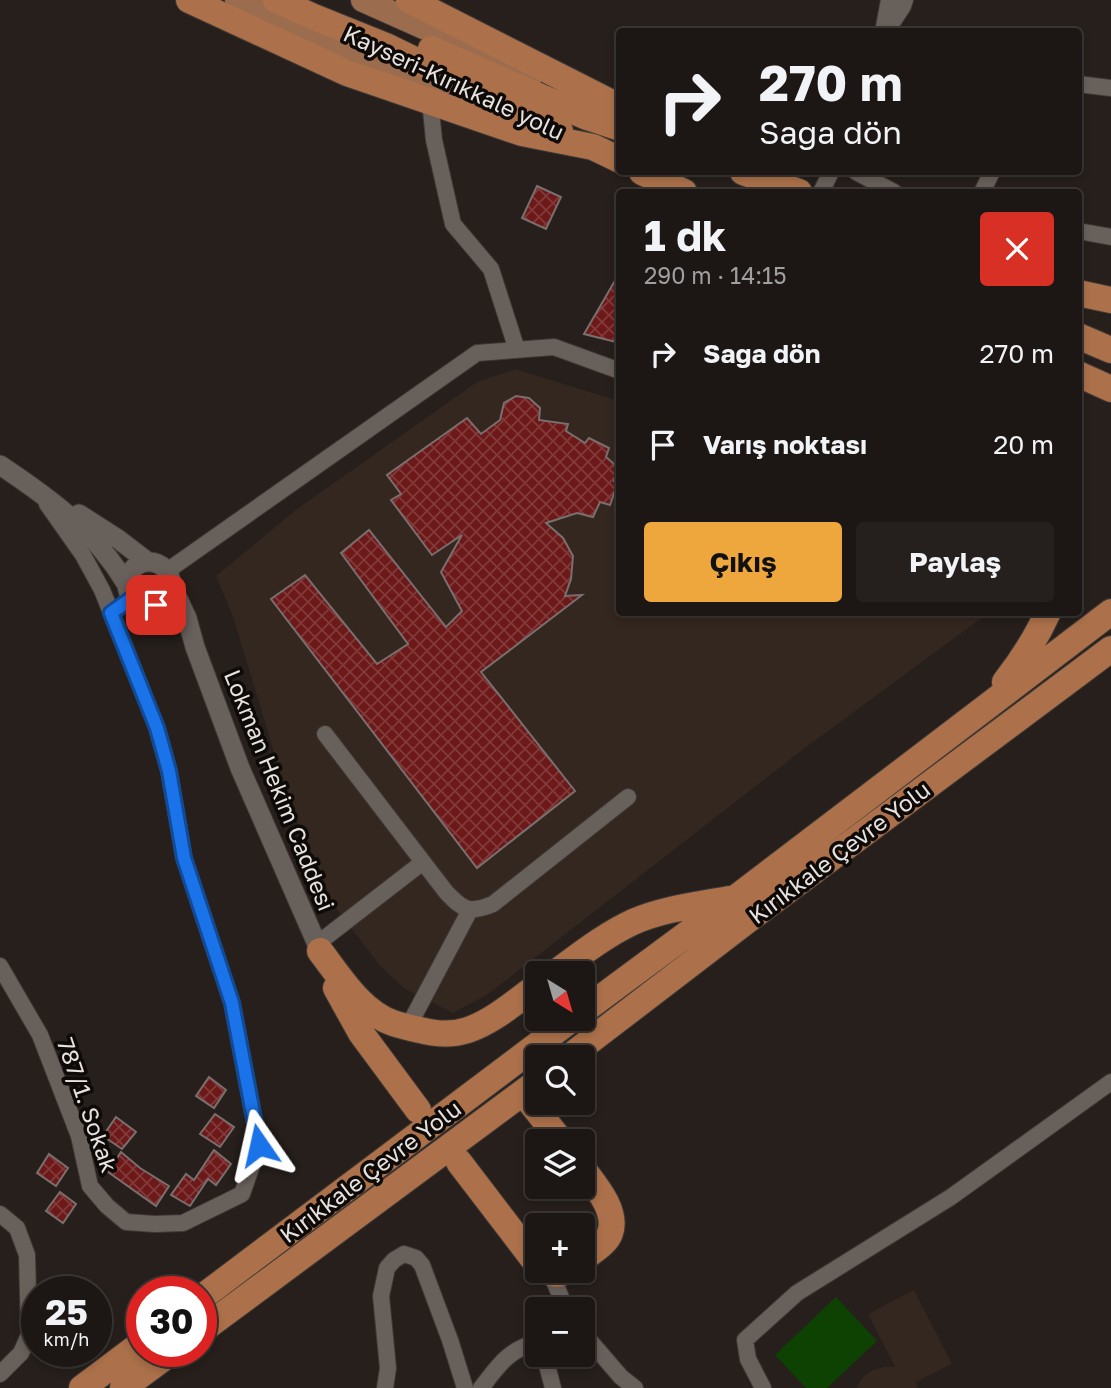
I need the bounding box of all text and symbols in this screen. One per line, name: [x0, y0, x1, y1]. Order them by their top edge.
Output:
street label: Kayseri-Kırıkkale yolu: [339, 19, 569, 145]
text: 270 m: [759, 53, 903, 112]
icon: right: [644, 56, 735, 147]
text: Sağa dön: [759, 113, 902, 151]
text: 1 dk: [644, 210, 726, 260]
button: close: [980, 212, 1054, 286]
text: 290 m · 14:15: [644, 261, 787, 289]
icon: right: [644, 335, 682, 373]
text: Sağa dön: [703, 338, 820, 369]
text: 270 m: [980, 338, 1054, 369]
icon: arrive: [644, 426, 682, 464]
text: Varış noktası: [703, 429, 867, 460]
text: 20 m: [993, 429, 1054, 460]
button: Çıkış: [644, 522, 842, 602]
button: Paylaş: [856, 522, 1054, 602]
pin: [126, 575, 186, 635]
icon: arrive: [137, 586, 175, 624]
street label: Lokman Hekim Caddesi: [219, 665, 341, 915]
street label: Kırıkkale Çevre Yolu: [743, 775, 935, 929]
north arrow: [525, 961, 595, 1031]
map controls: [525, 961, 595, 1367]
street label: 787/1. Sokak: [52, 1034, 124, 1176]
button: search: [525, 1045, 595, 1115]
street label: Kırıkkale Çevre Yolu: [274, 1094, 466, 1248]
position arrow: [222, 1108, 296, 1182]
button: layers: [525, 1129, 595, 1199]
button: +: [525, 1213, 595, 1283]
speed limit sign: 30: [126, 1276, 217, 1367]
text: 25: [45, 1291, 88, 1333]
button: −: [525, 1297, 595, 1367]
text: km/h: [44, 1328, 89, 1350]

